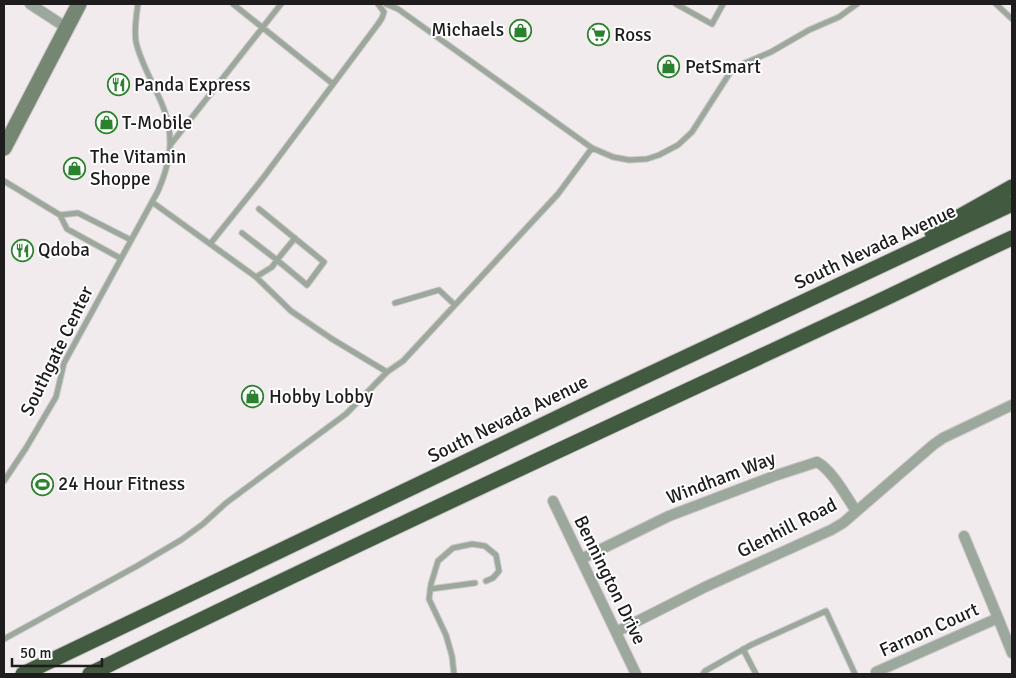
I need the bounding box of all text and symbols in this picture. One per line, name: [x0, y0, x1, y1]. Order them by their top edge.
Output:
place label: Michaels: [431, 18, 504, 42]
shop icon: Michaels: [508, 18, 532, 42]
supermarket icon: Ross: [586, 23, 610, 47]
place label: Ross: [614, 23, 652, 47]
shop icon: PetSmart: [657, 55, 681, 79]
place label: PetSmart: [685, 55, 761, 79]
restaurant icon: Panda Express: [106, 73, 130, 97]
place label: Panda Express: [134, 73, 251, 97]
shop icon: T-Mobile: [94, 111, 118, 135]
place label: T-Mobile: [122, 111, 192, 135]
place label: The Vitamin Shoppe: [90, 145, 186, 191]
shop icon: The Vitamin Shoppe: [62, 156, 86, 180]
street label: South Nevada Avenue: [790, 199, 960, 295]
restaurant icon: Qdoba: [10, 238, 34, 262]
place label: Qdoba: [38, 238, 90, 262]
street label: Southgate Center: [15, 282, 99, 420]
street label: South Nevada Avenue: [424, 370, 592, 468]
shop icon: Hobby Lobby: [241, 385, 265, 409]
place label: Hobby Lobby: [269, 385, 373, 409]
street label: Windham Way: [663, 446, 779, 510]
sports icon: 24 Hour Fitness: [30, 472, 54, 496]
place label: 24 Hour Fitness: [58, 472, 185, 496]
street label: Glenhill Road: [733, 493, 841, 563]
street label: Bennington Drive: [568, 512, 652, 648]
street label: Farnon Court: [876, 597, 983, 663]
scale bar: [12, 636, 102, 668]
text: 50 m: [20, 644, 51, 662]

